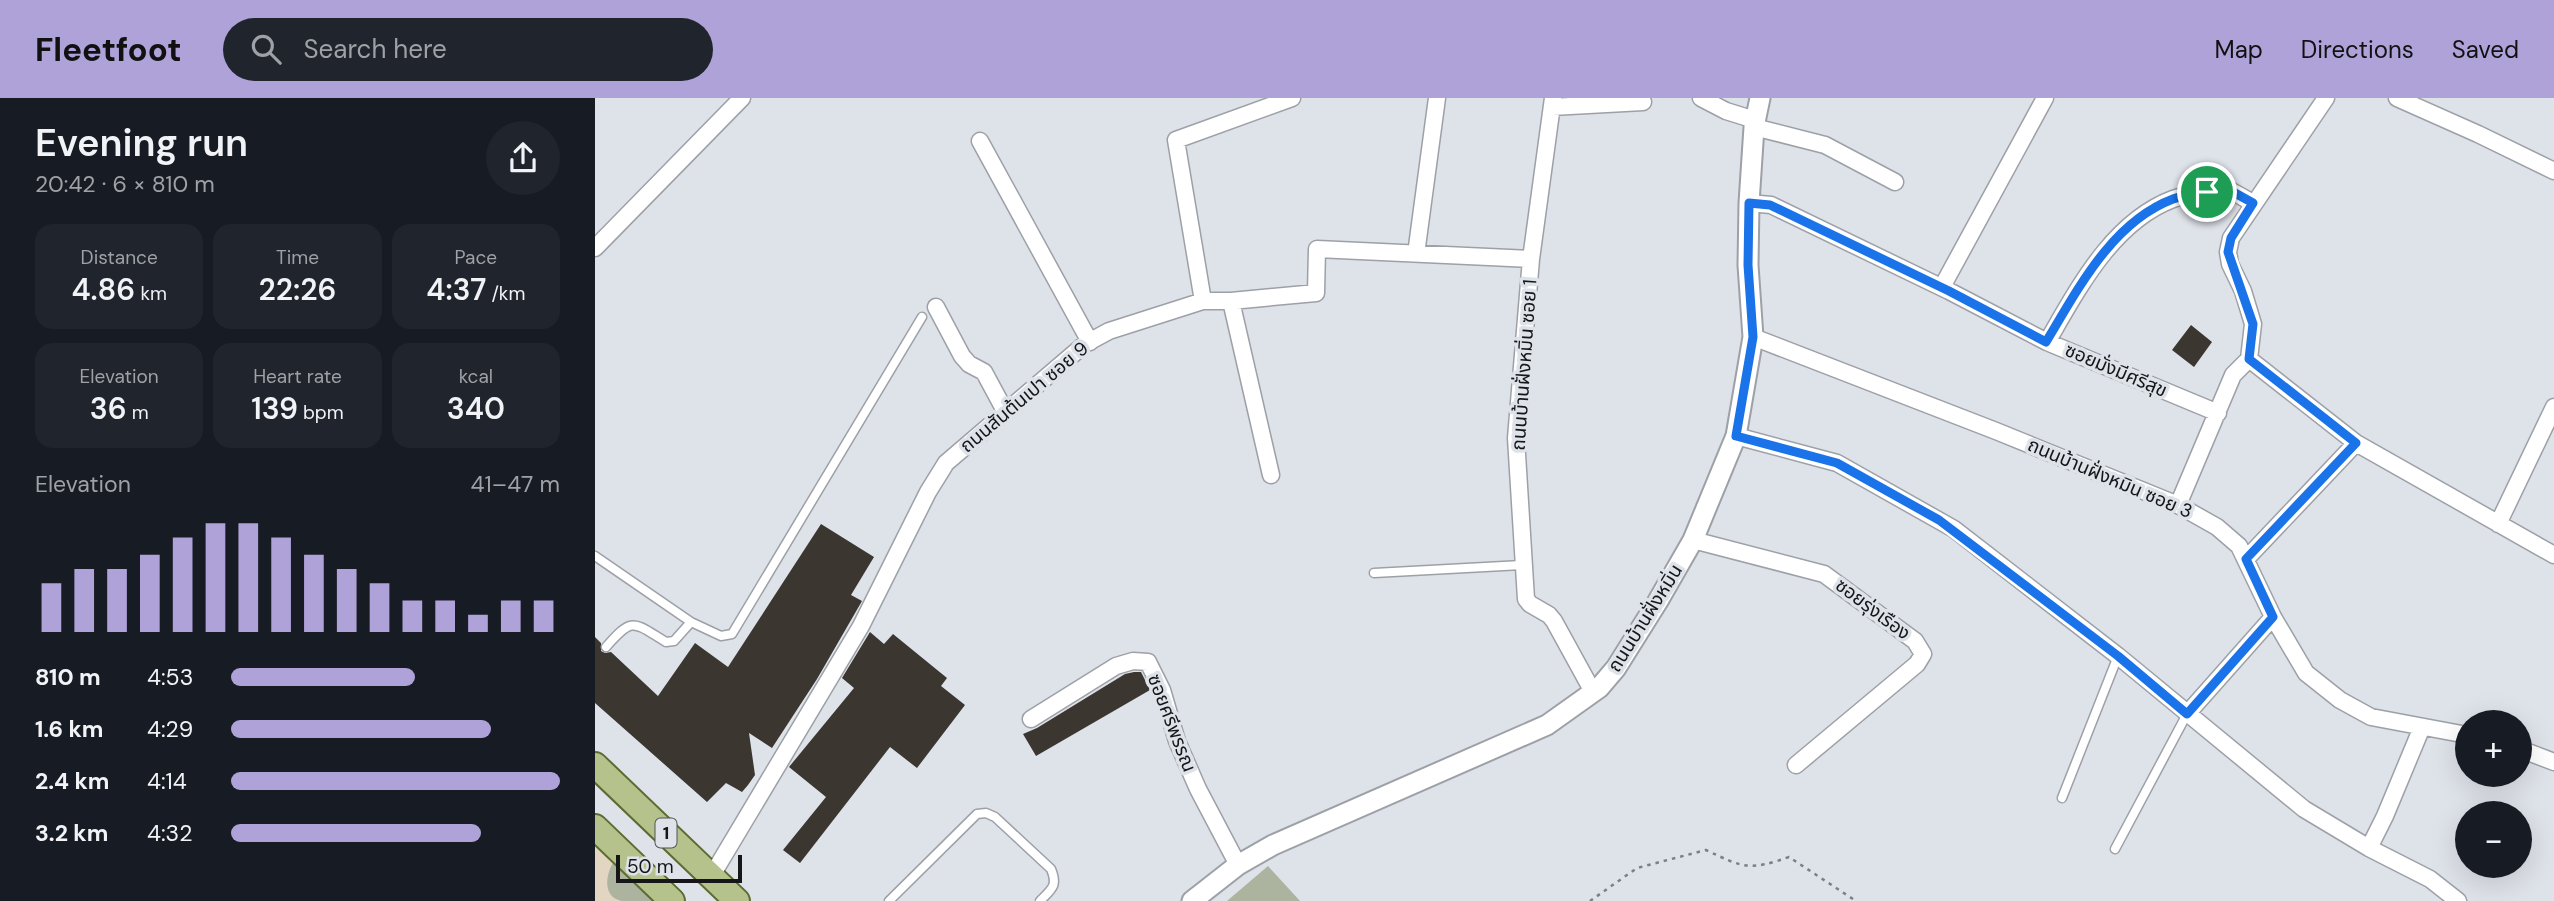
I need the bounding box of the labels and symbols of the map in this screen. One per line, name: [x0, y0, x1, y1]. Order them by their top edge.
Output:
pin: [2177, 162, 2237, 222]
street label: ถนนบ้านฝั่งหมิ่น ซอย 1: [1505, 279, 1542, 451]
street label: ถนนสันต้นเปา ซอย 9: [955, 336, 1093, 458]
street label: ซอยมั่งมีศรีสุข: [2061, 337, 2171, 403]
street label: ถนนบ้านฝั่งหมิน ซอย 3: [2024, 432, 2196, 524]
street label: ถนนบ้านฝั่งหมิ่น: [1602, 559, 1688, 677]
street label: ซอยรุ่งเรือง: [1830, 573, 1916, 645]
street label: ซอยศรีพรรณ: [1142, 670, 1202, 776]
road number: 1: [655, 818, 677, 848]
scale bar: [616, 852, 742, 884]

